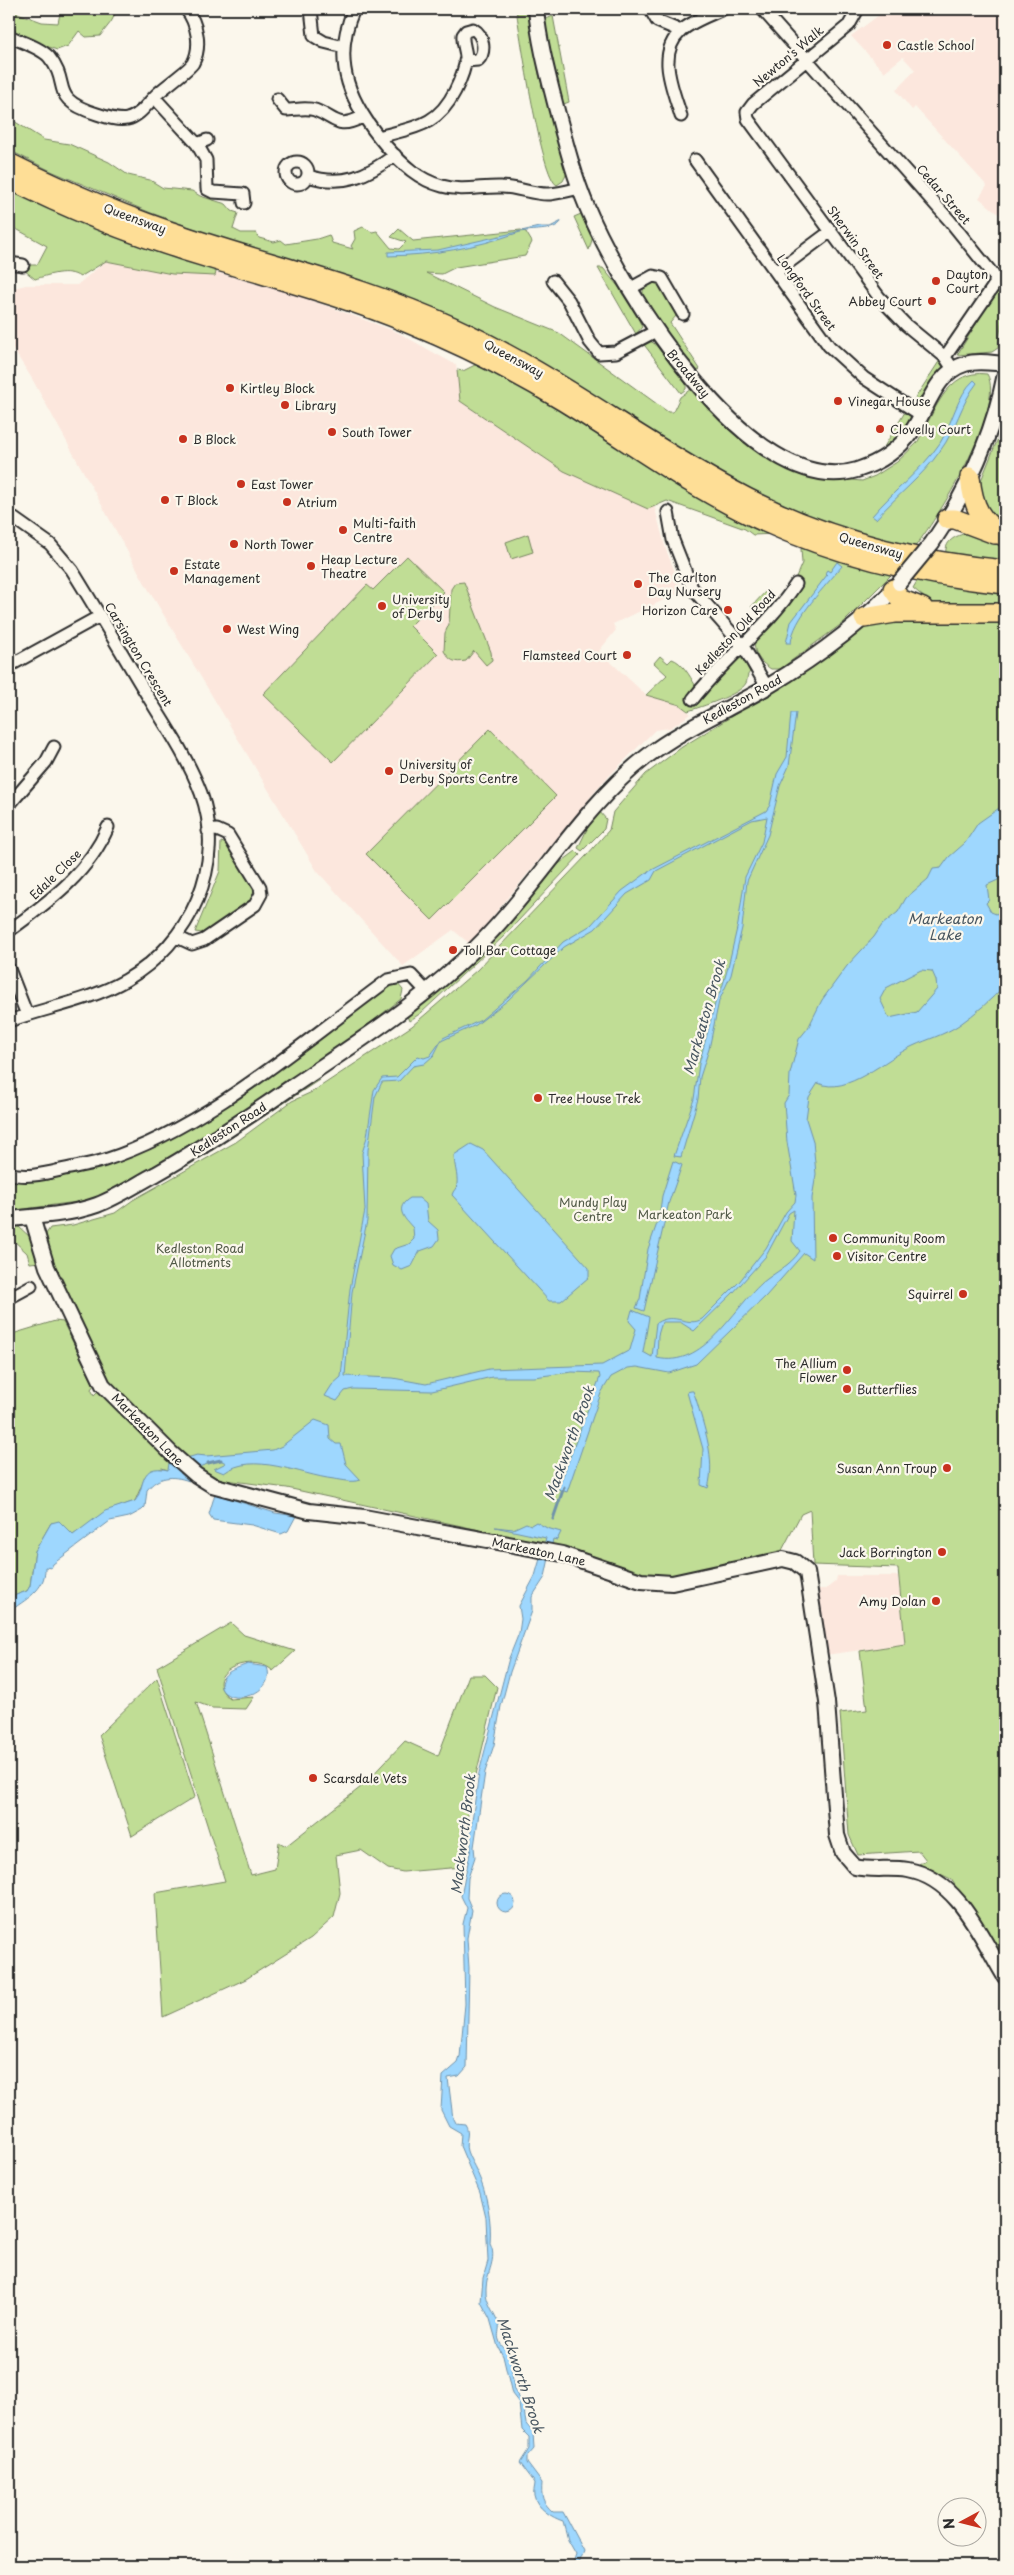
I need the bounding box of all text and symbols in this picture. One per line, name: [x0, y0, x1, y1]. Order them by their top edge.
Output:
street label: Newton's Walk: [749, 21, 827, 91]
place label: Castle School: [897, 36, 974, 54]
marker: Castle School: [881, 39, 893, 51]
street label: Cedar Street: [913, 160, 975, 228]
street label: Queensway: [101, 198, 169, 238]
street label: Sherwin Street: [823, 202, 889, 282]
street label: Longford Street: [773, 250, 841, 334]
place label: Dayton Court: [946, 265, 988, 297]
marker: Dayton Court: [930, 275, 942, 287]
place label: Abbey Court: [849, 292, 922, 310]
marker: Abbey Court: [926, 295, 938, 307]
street label: Queensway: [481, 335, 547, 381]
street label: Broadway: [663, 345, 715, 401]
place label: Kirtley Block: [240, 379, 315, 397]
marker: Kirtley Block: [224, 382, 236, 394]
place label: Vinegar House: [848, 392, 931, 410]
marker: Vinegar House: [832, 395, 844, 407]
place label: Library: [295, 396, 337, 414]
marker: Library: [279, 399, 291, 411]
place label: Clovelly Court: [890, 420, 971, 438]
place label: South Tower: [342, 423, 412, 441]
marker: Clovelly Court: [874, 423, 886, 435]
marker: South Tower: [326, 426, 338, 438]
place label: B Block: [193, 430, 236, 448]
marker: B Block: [177, 433, 189, 445]
place label: East Tower: [251, 475, 314, 493]
marker: East Tower: [235, 478, 247, 490]
place label: T Block: [175, 491, 218, 509]
place label: Atrium: [297, 493, 337, 511]
marker: T Block: [159, 494, 171, 506]
marker: Atrium: [281, 496, 293, 508]
place label: Multi-faith Centre: [353, 514, 416, 546]
marker: Multi-faith Centre: [337, 524, 349, 536]
street label: Queensway: [837, 527, 905, 563]
place label: North Tower: [244, 535, 314, 553]
marker: North Tower: [228, 538, 240, 550]
place label: Heap Lecture Theatre: [321, 550, 398, 582]
place label: Estate Management: [184, 555, 260, 587]
marker: Heap Lecture Theatre: [305, 560, 317, 572]
marker: Estate Management: [168, 565, 180, 577]
place label: The Carlton Day Nursery: [648, 568, 722, 600]
marker: The Carlton Day Nursery: [632, 578, 644, 590]
street label: Kedleston Old Road: [691, 585, 779, 679]
place label: University of Derby: [392, 590, 450, 622]
street label: Carsington Crescent: [101, 599, 177, 710]
marker: University of Derby: [376, 600, 388, 612]
place label: Horizon Care: [642, 601, 718, 619]
marker: Horizon Care: [722, 604, 734, 616]
place label: West Wing: [237, 620, 299, 638]
marker: West Wing: [221, 623, 233, 635]
place label: Flamsteed Court: [522, 646, 617, 664]
marker: Flamsteed Court: [621, 649, 633, 661]
street label: Kedleston Road: [699, 670, 785, 728]
place label: University of Derby Sports Centre: [399, 755, 518, 787]
marker: University of Derby Sports Centre: [383, 765, 395, 777]
street label: Edale Close: [25, 845, 85, 903]
water label: Markeaton Lake: [908, 908, 983, 945]
place label: Toll Bar Cottage: [463, 941, 556, 959]
marker: Toll Bar Cottage: [447, 944, 459, 956]
water label: Markeaton Brook: [678, 956, 731, 1077]
place label: Tree House Trek: [548, 1089, 641, 1107]
marker: Tree House Trek: [532, 1092, 544, 1104]
street label: Kedleston Road: [186, 1098, 270, 1160]
park label: Mundy Play Centre: [559, 1193, 627, 1225]
park label: Markeaton Park: [638, 1205, 732, 1223]
place label: Community Room: [843, 1229, 945, 1247]
marker: Community Room: [827, 1232, 839, 1244]
park label: Kedleston Road Allotments: [156, 1239, 244, 1271]
place label: Visitor Centre: [847, 1247, 927, 1265]
marker: Visitor Centre: [831, 1250, 843, 1262]
place label: Squirrel: [907, 1285, 953, 1303]
marker: Squirrel: [957, 1288, 969, 1300]
place label: The Allium Flower: [775, 1354, 837, 1386]
marker: The Allium Flower: [841, 1364, 853, 1376]
place label: Butterflies: [857, 1380, 918, 1398]
water label: Mackworth Brook: [538, 1382, 600, 1503]
marker: Butterflies: [841, 1383, 853, 1395]
street label: Markeaton Lane: [108, 1389, 188, 1469]
place label: Susan Ann Troup: [837, 1459, 937, 1477]
marker: Susan Ann Troup: [941, 1462, 953, 1474]
street label: Markeaton Lane: [490, 1532, 588, 1570]
place label: Jack Borrington: [839, 1543, 932, 1561]
marker: Jack Borrington: [936, 1546, 948, 1558]
place label: Amy Dolan: [859, 1592, 926, 1610]
marker: Amy Dolan: [930, 1595, 942, 1607]
place label: Scarsdale Vets: [323, 1769, 407, 1787]
marker: Scarsdale Vets: [307, 1772, 319, 1784]
water label: Mackworth Brook: [445, 1772, 481, 1895]
water label: Mackworth Brook: [492, 2314, 550, 2437]
north arrow: [936, 2498, 986, 2548]
text: N: [938, 2517, 960, 2530]

